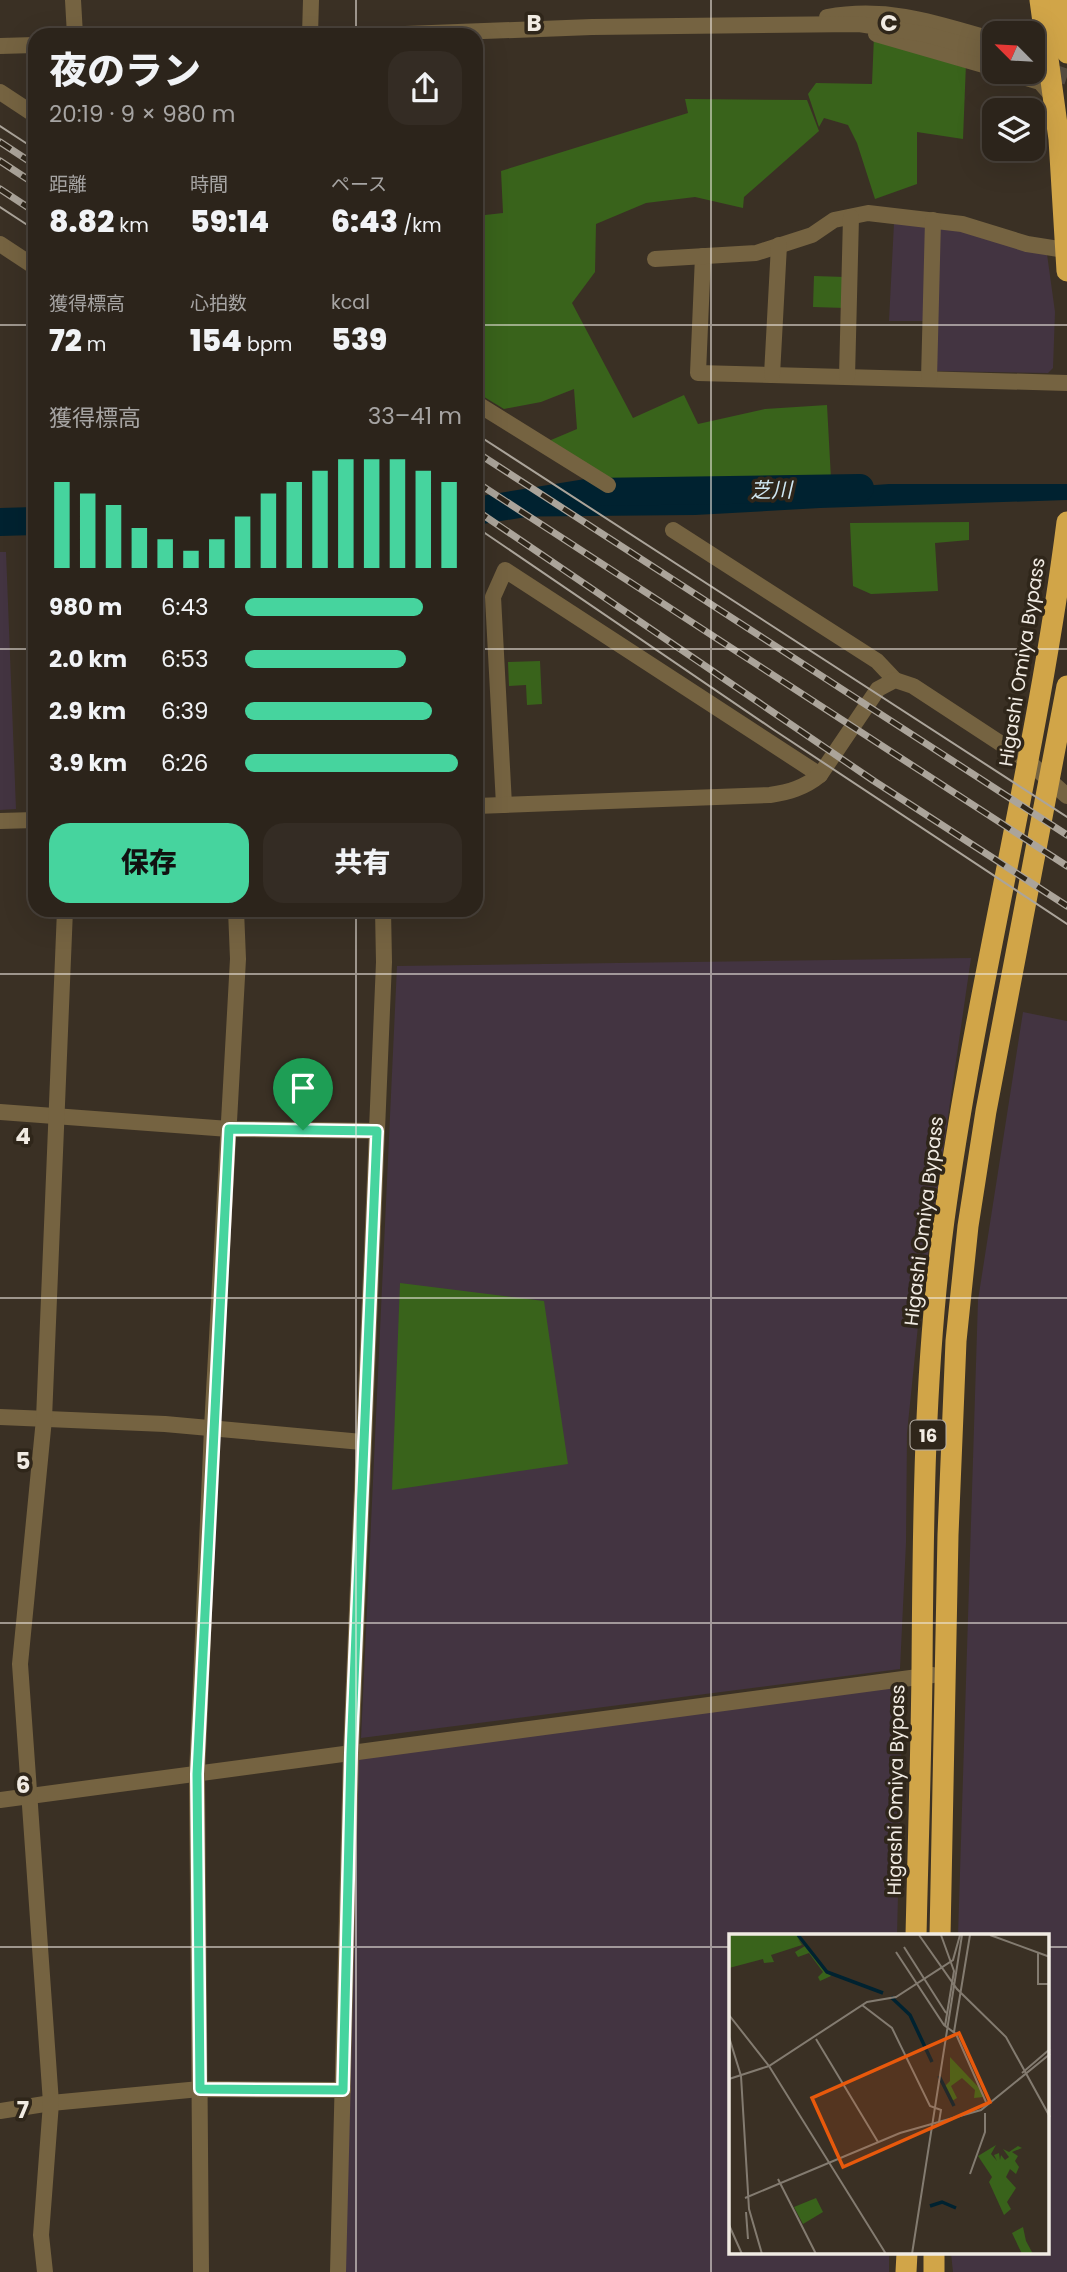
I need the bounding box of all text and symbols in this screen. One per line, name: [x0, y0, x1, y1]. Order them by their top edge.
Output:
text: B: [526, 7, 542, 39]
text: C: [880, 7, 898, 39]
north arrow: [982, 21, 1045, 84]
map controls: [982, 21, 1045, 161]
text: 夜のラン: [49, 44, 201, 97]
button: share: [388, 51, 462, 125]
text: 20:19 · 9 × 980 m: [49, 98, 235, 130]
button: layers: [982, 98, 1045, 161]
text: 距離: [49, 171, 87, 198]
text: 時間: [190, 171, 228, 198]
text: ペース: [331, 171, 387, 198]
text: 8.82: [49, 200, 114, 243]
text: 59:14: [190, 200, 269, 243]
text: 6:43: [331, 200, 398, 243]
text: km: [114, 212, 149, 239]
text: /km: [398, 212, 442, 239]
text: kcal: [331, 289, 370, 316]
text: 獲得標高: [49, 290, 125, 317]
text: 心拍数: [190, 290, 247, 317]
text: 539: [331, 318, 387, 361]
text: 72: [49, 319, 82, 362]
text: 154: [190, 319, 242, 362]
text: m: [82, 331, 106, 358]
text: bpm: [242, 331, 292, 358]
text: 33–41 m: [368, 400, 462, 432]
text: 獲得標高: [49, 402, 141, 434]
water label: 芝川: [750, 475, 794, 505]
street label: Higashi Omiya Bypass: [992, 556, 1052, 768]
text: 980 m: [49, 591, 122, 623]
text: 6:43: [161, 591, 209, 623]
text: 2.0 km: [49, 643, 127, 675]
text: 6:53: [161, 643, 209, 675]
text: 2.9 km: [49, 695, 126, 727]
text: 6:39: [161, 695, 209, 727]
text: 3.9 km: [49, 747, 127, 779]
text: 6:26: [161, 747, 208, 779]
button: 保存: [49, 823, 249, 903]
button: 共有: [263, 823, 462, 903]
pin: [273, 1058, 333, 1130]
icon: arrive: [284, 1069, 322, 1107]
street label: Higashi Omiya Bypass: [898, 1115, 950, 1327]
text: 4: [15, 1120, 31, 1152]
road number: 16: [911, 1420, 946, 1450]
text: 5: [16, 1445, 30, 1477]
street label: Higashi Omiya Bypass: [881, 1684, 911, 1896]
text: 6: [16, 1769, 30, 1801]
inset map: [729, 1934, 1050, 2254]
text: 7: [17, 2094, 29, 2126]

